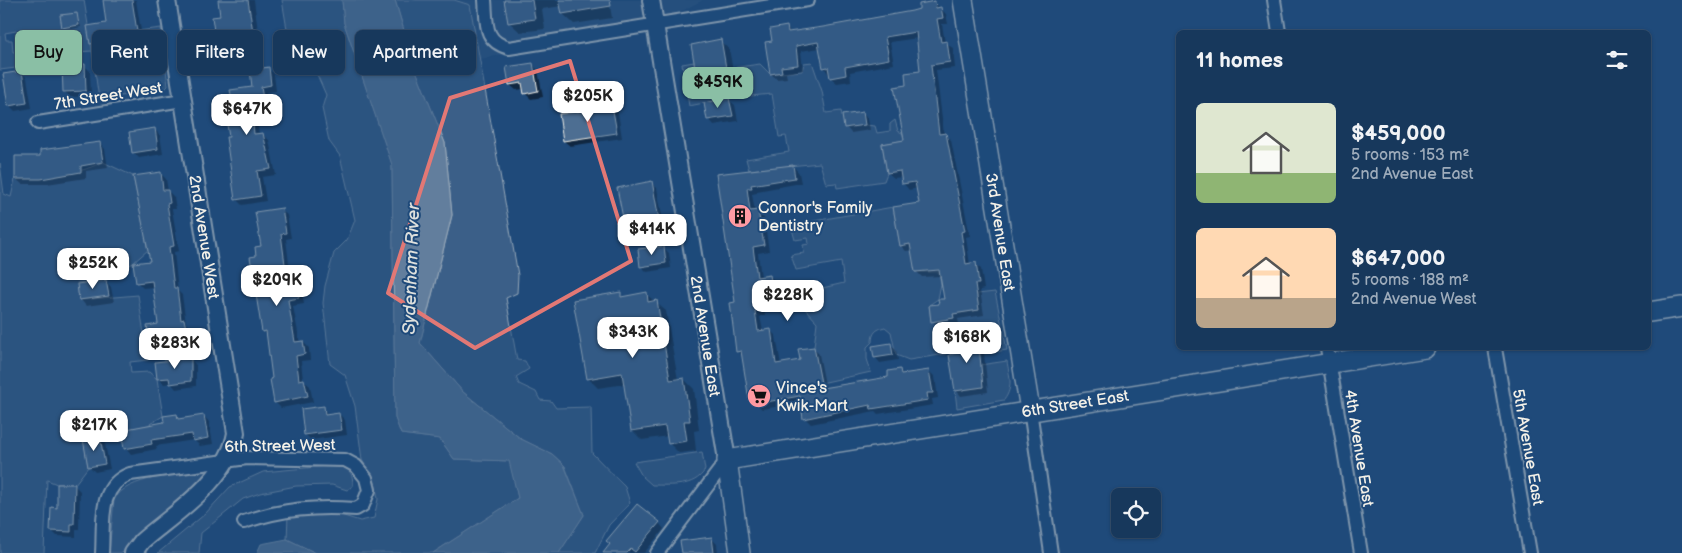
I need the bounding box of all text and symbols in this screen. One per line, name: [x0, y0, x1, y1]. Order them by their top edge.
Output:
chip: Buy: [15, 30, 82, 75]
chip: Rent: [92, 30, 167, 75]
chip: Filters: [177, 30, 263, 75]
chip: New: [273, 30, 345, 75]
chip: Apartment: [355, 30, 476, 75]
icon: filters: [1603, 46, 1631, 74]
text: 11 homes: [1196, 48, 1283, 73]
pin: $459K: [683, 66, 753, 109]
text: $459K: [693, 73, 743, 92]
street label: 7th Street West: [53, 79, 164, 114]
pin: $205K: [553, 80, 623, 123]
text: $205K: [563, 87, 613, 106]
pin: $647K: [212, 94, 282, 136]
text: $647K: [222, 100, 272, 119]
text: $459,000: [1351, 121, 1446, 146]
icon: home: [1236, 123, 1296, 183]
text: 5 rooms · 153 m²: [1351, 146, 1469, 165]
text: 2nd Avenue East: [1351, 165, 1473, 184]
street label: 3rd Avenue East: [981, 172, 1018, 293]
street label: 2nd Avenue West: [184, 174, 223, 301]
place label: Connor's Family Dentistry: [758, 199, 873, 236]
water label: Sydenham River: [399, 202, 424, 335]
building icon: Connor's Family Dentistry: [727, 203, 753, 229]
pin: $414K: [617, 214, 687, 256]
text: $414K: [629, 220, 675, 239]
text: $647,000: [1351, 246, 1445, 271]
pin: $252K: [58, 248, 128, 290]
icon: home: [1236, 248, 1296, 308]
text: $252K: [68, 254, 118, 273]
pin: $209K: [242, 264, 312, 307]
text: $209K: [252, 271, 302, 290]
text: 5 rooms · 188 m²: [1351, 271, 1469, 290]
street label: 2nd Avenue East: [686, 274, 723, 398]
pin: $228K: [753, 280, 823, 322]
text: $228K: [763, 286, 813, 305]
text: 2nd Avenue West: [1351, 290, 1476, 309]
pin: $343K: [598, 316, 668, 359]
pin: $168K: [932, 322, 1002, 364]
text: $343K: [608, 323, 658, 342]
pin: $283K: [140, 328, 210, 370]
text: $168K: [943, 328, 991, 347]
text: $283K: [150, 334, 200, 353]
place label: Vince's Kwik-Mart: [776, 379, 848, 416]
supermarket icon: Vince's Kwik-Mart: [746, 383, 772, 409]
street label: 6th Street East: [1020, 387, 1130, 422]
street label: 4th Avenue East: [1340, 388, 1377, 508]
street label: 5th Avenue East: [1508, 388, 1547, 507]
pin: $217K: [59, 410, 129, 452]
text: $217K: [71, 416, 117, 435]
street label: 6th Street West: [224, 436, 336, 457]
map controls: [1111, 488, 1161, 538]
button: locate: [1111, 488, 1161, 538]

